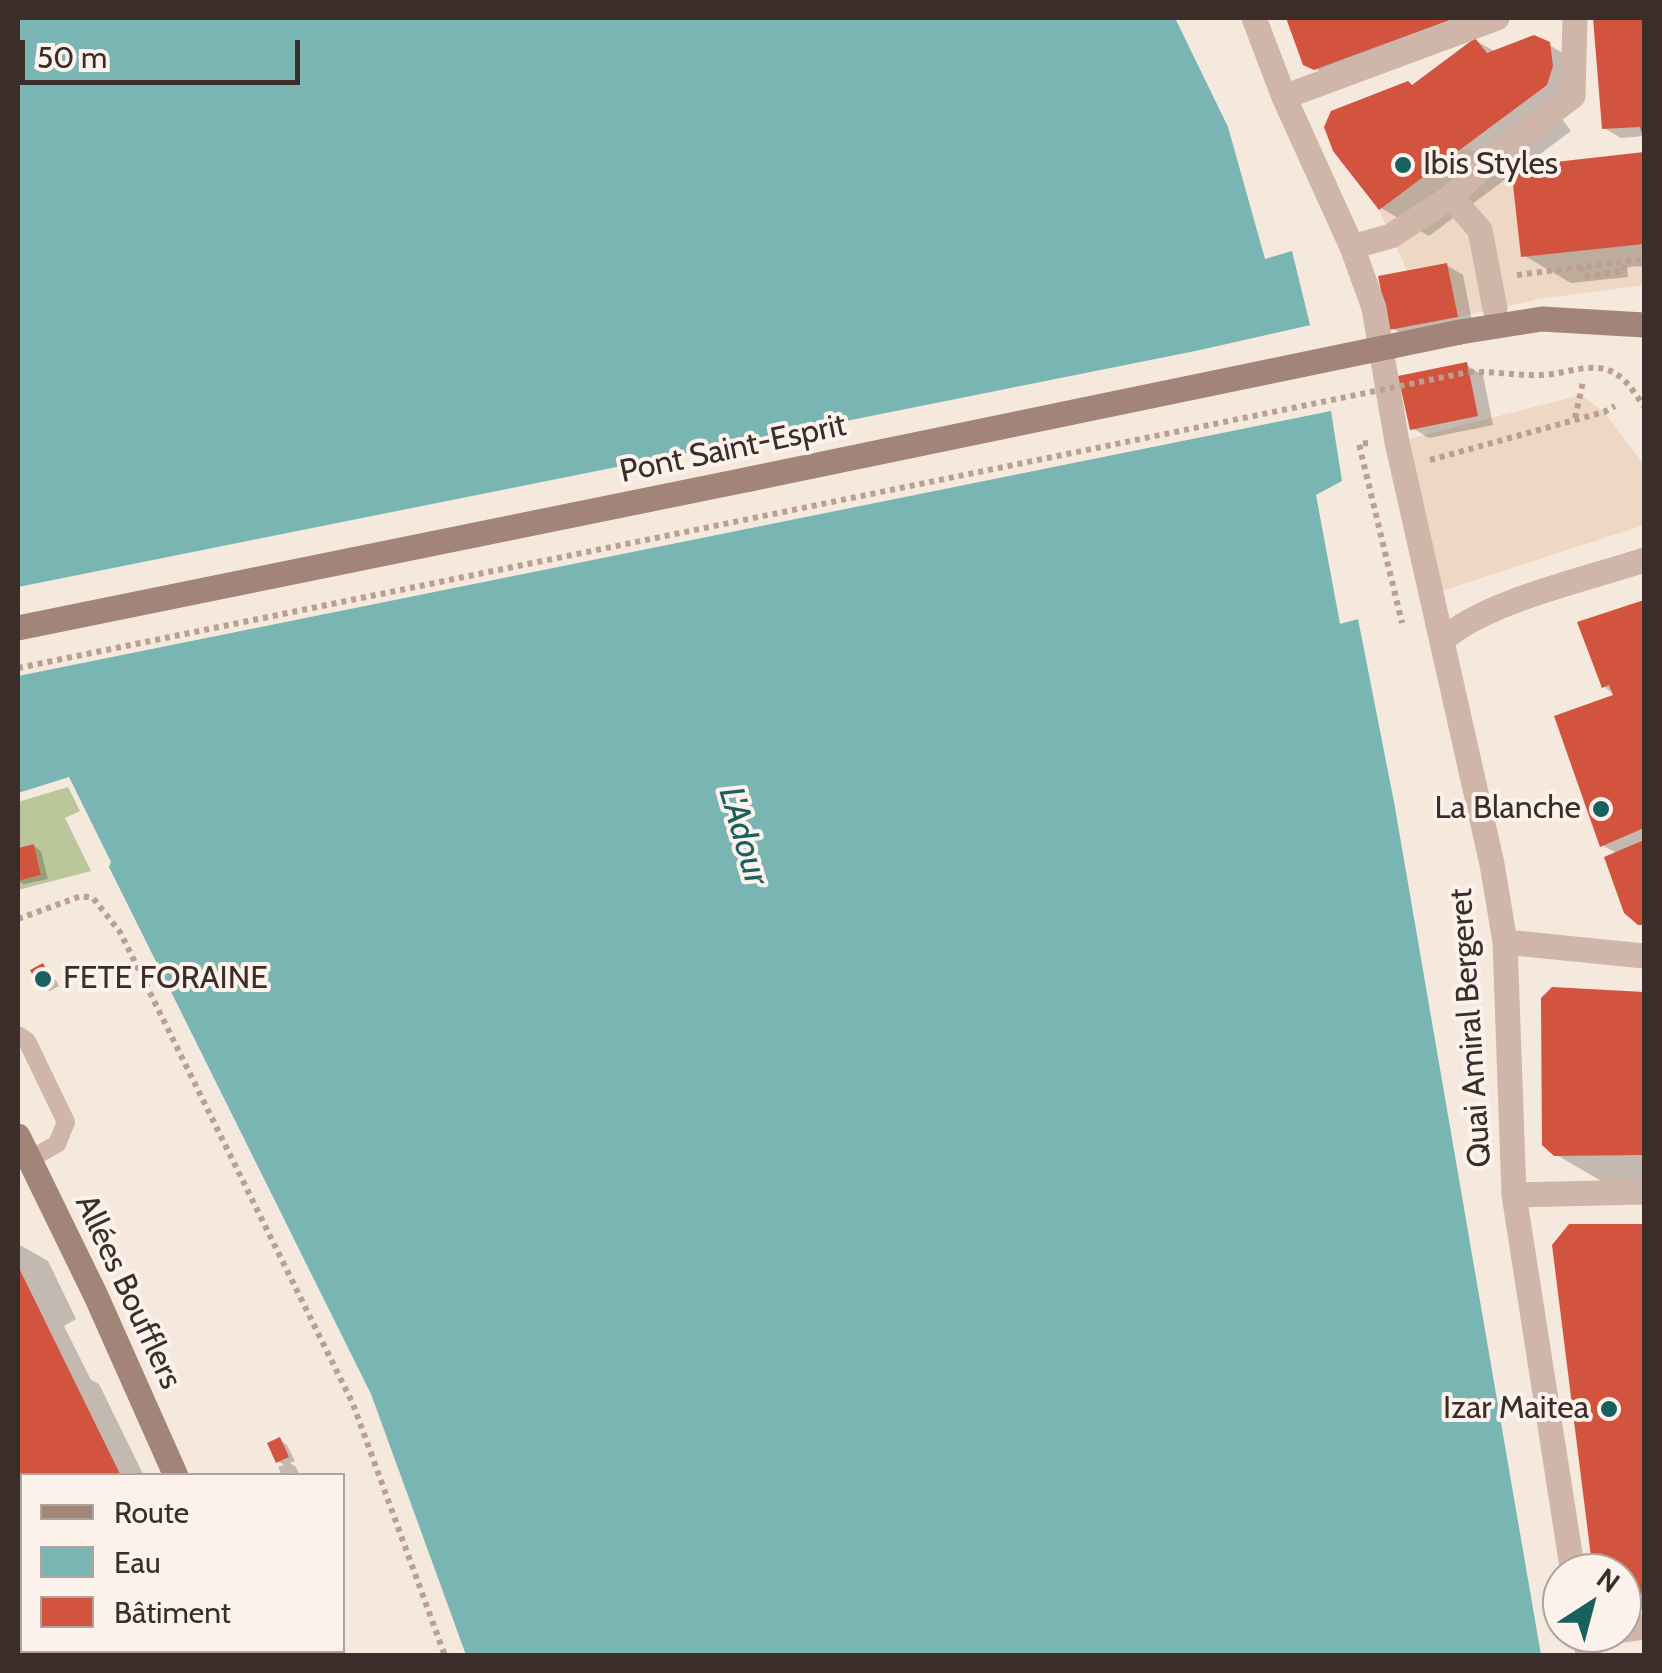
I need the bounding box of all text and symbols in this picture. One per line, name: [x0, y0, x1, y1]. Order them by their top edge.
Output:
scale bar: [25, 20, 305, 82]
text: 50 m: [37, 39, 107, 76]
place label: Ibis Styles: [1423, 146, 1558, 184]
marker: Ibis Styles: [1392, 154, 1414, 176]
street label: Pont Saint-Esprit: [616, 406, 850, 492]
water label: L'Adour: [709, 782, 777, 890]
place label: La Blanche: [1434, 790, 1581, 828]
marker: La Blanche: [1590, 798, 1612, 820]
street label: Quai Amiral Bergeret: [1442, 887, 1500, 1169]
place label: FETE FORAINE: [63, 960, 268, 998]
marker: FETE FORAINE: [32, 968, 54, 990]
street label: Allées Boufflers: [66, 1189, 190, 1395]
place label: Izar Maitea: [1443, 1390, 1589, 1428]
marker: Izar Maitea: [1598, 1398, 1620, 1420]
legend: [20, 1473, 345, 1653]
text: Route: [114, 1494, 189, 1531]
text: Eau: [114, 1544, 161, 1581]
north arrow: [1542, 1553, 1642, 1653]
text: N: [1590, 1561, 1626, 1600]
text: Bâtiment: [114, 1594, 231, 1631]

